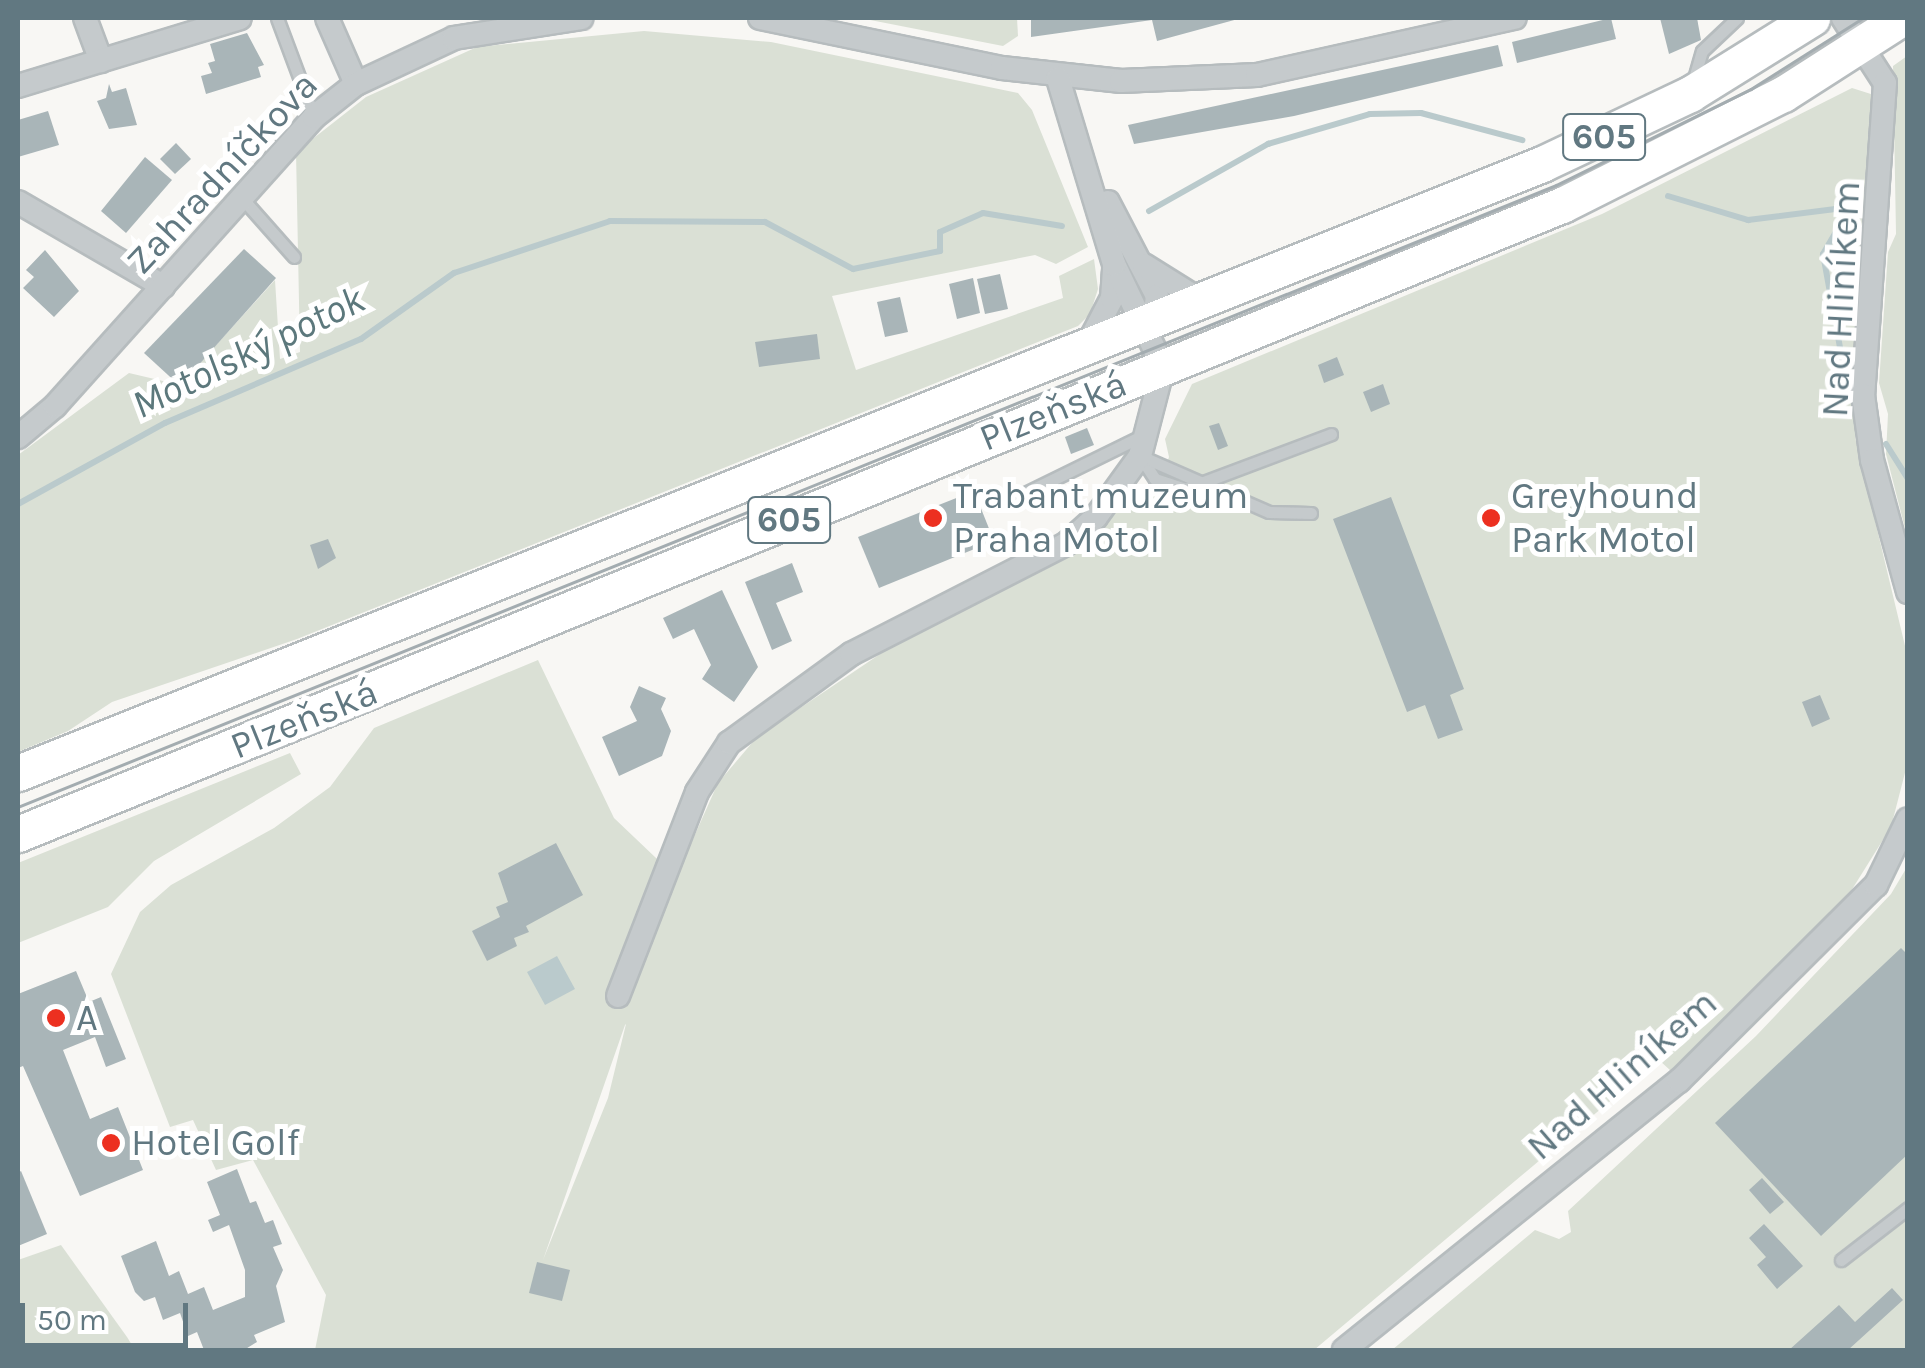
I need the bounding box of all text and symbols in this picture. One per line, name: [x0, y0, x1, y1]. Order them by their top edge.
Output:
street label: Zahradníčkova: [117, 63, 327, 283]
road number: 605: [1562, 107, 1646, 167]
street label: Nad Hliníkem: [1812, 180, 1870, 418]
water label: Motolský potok: [124, 275, 372, 429]
street label: Plzeňská: [973, 361, 1133, 461]
place label: Trabant muzeum Praha Motol: [953, 473, 1248, 562]
place label: Greyhound Park Motol: [1511, 473, 1699, 562]
road number: 605: [746, 490, 832, 550]
marker: Trabant muzeum Praha Motol: [922, 507, 944, 529]
marker: Greyhound Park Motol: [1480, 507, 1502, 529]
street label: Plzeňská: [224, 669, 384, 769]
street label: Nad Hliníkem: [1518, 980, 1726, 1170]
place label: A: [76, 995, 98, 1041]
marker: A: [45, 1007, 67, 1029]
place label: Hotel Golf: [131, 1120, 300, 1166]
marker: Hotel Golf: [100, 1132, 122, 1154]
scale bar: [25, 1283, 192, 1345]
text: 50 m: [37, 1302, 107, 1338]

